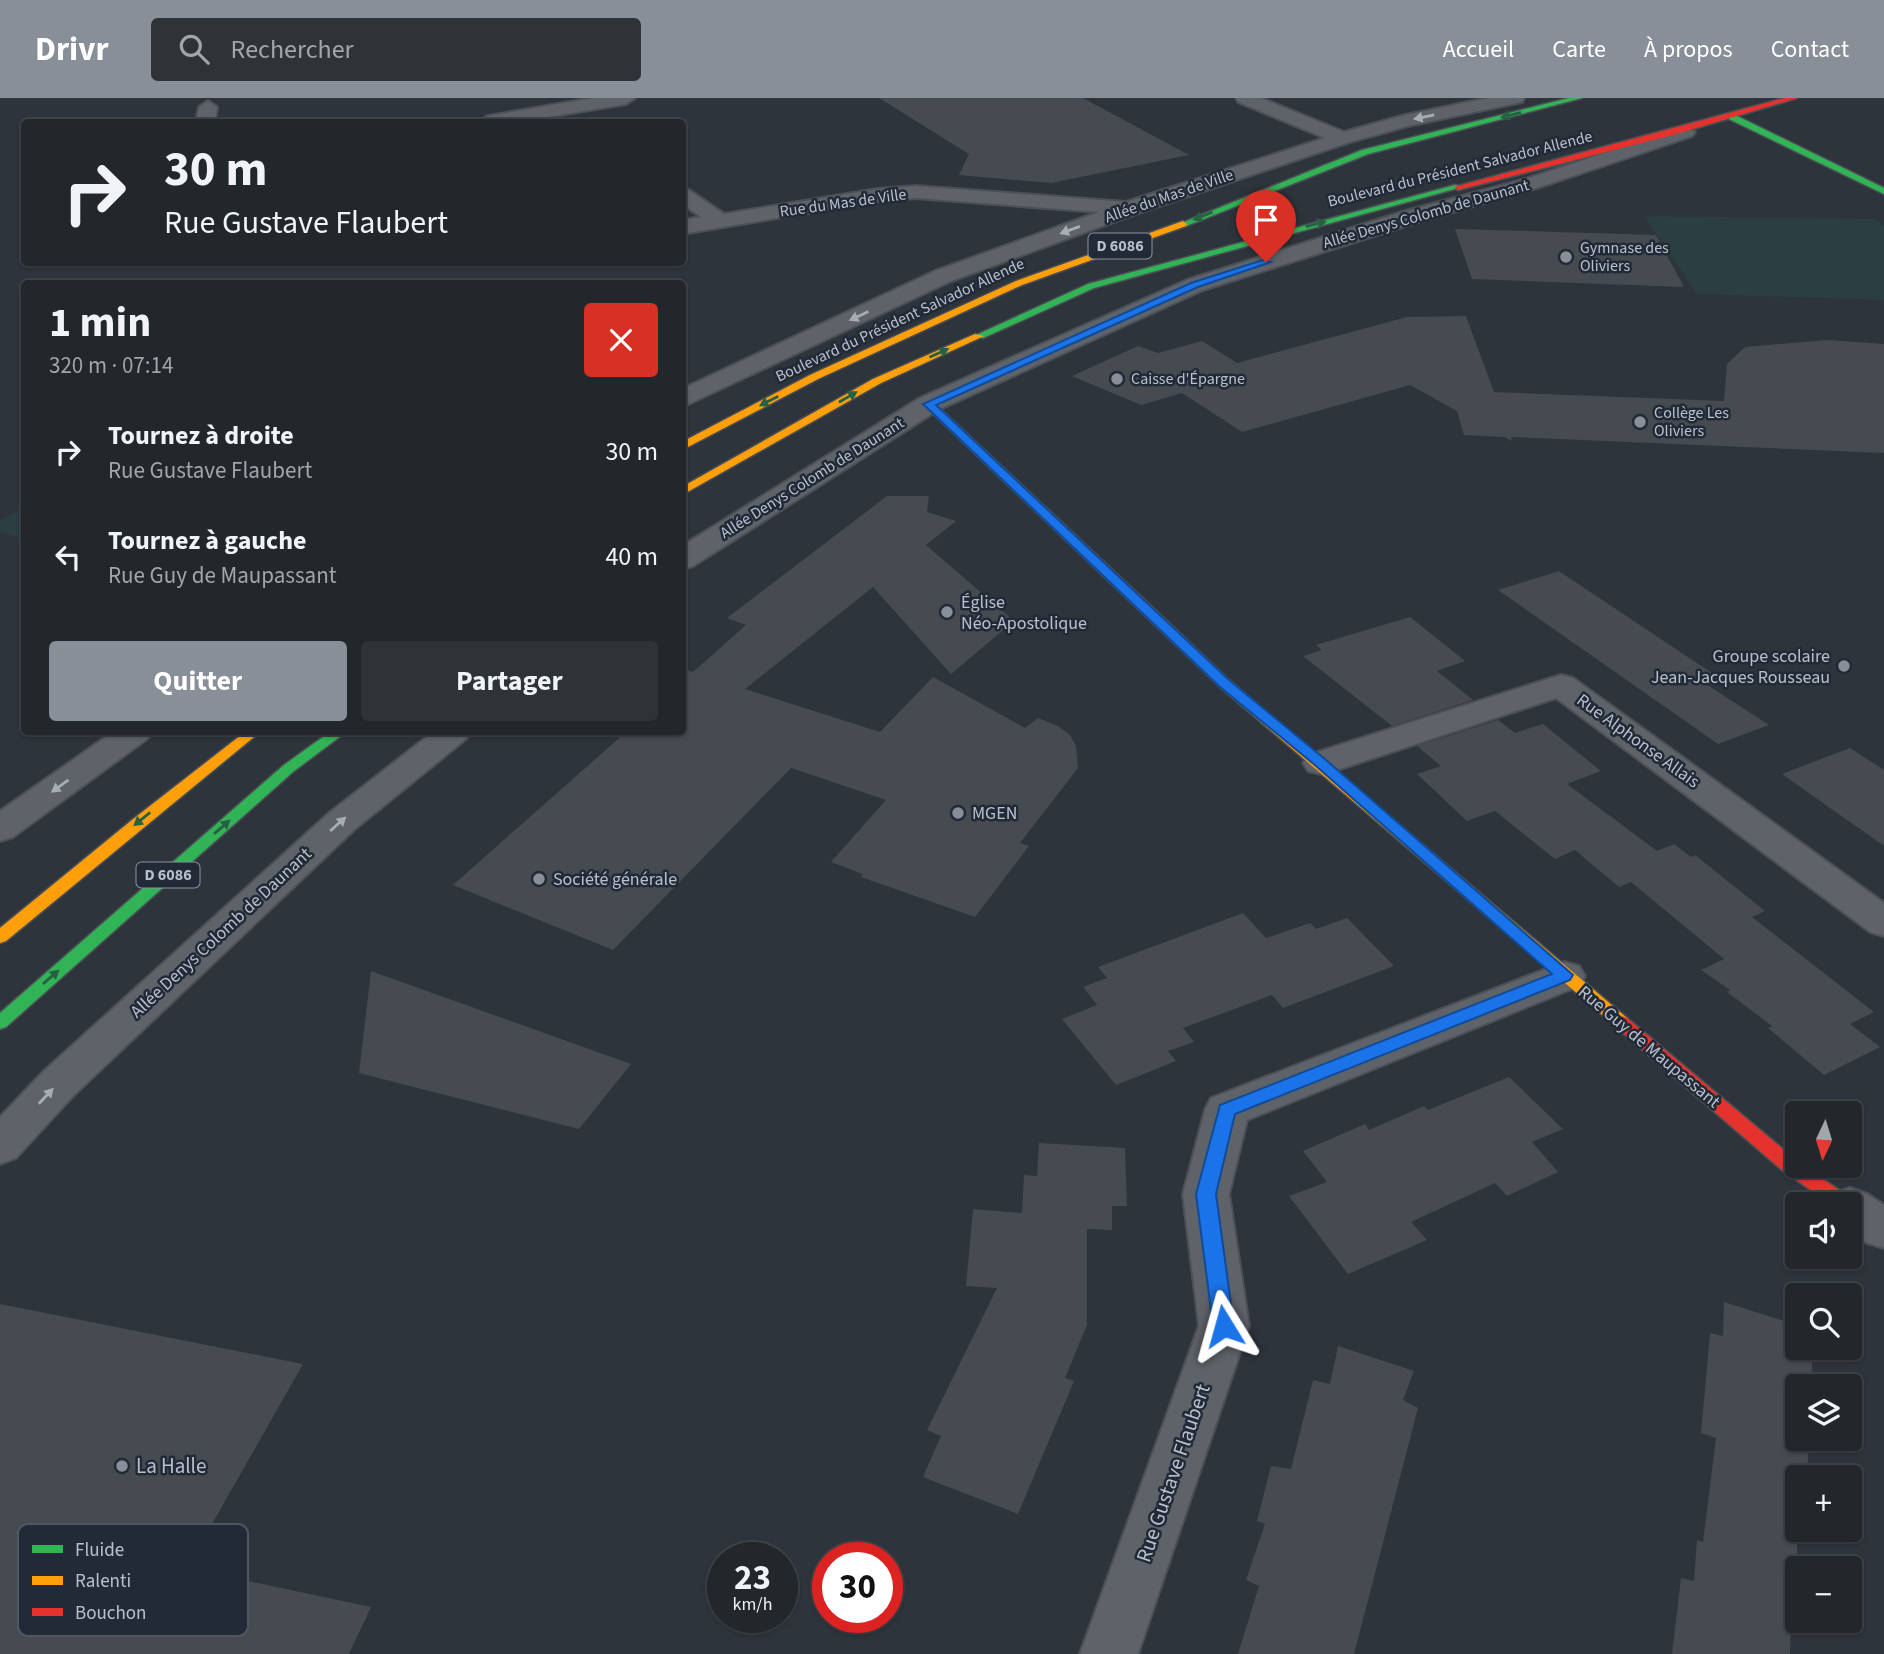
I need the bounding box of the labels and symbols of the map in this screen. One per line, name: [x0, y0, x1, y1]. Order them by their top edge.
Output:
one-way arrow: [1500, 110, 1522, 121]
one-way arrow: [1413, 112, 1435, 123]
street label: Boulevard du Président Salvador Allende: [1325, 125, 1595, 213]
street label: Allée du Mas de Ville: [1102, 164, 1236, 228]
street label: Allée Denys Colomb de Daunant: [1320, 174, 1532, 254]
street label: Rue du Mas de Ville: [778, 183, 908, 223]
pin: [1236, 190, 1296, 262]
one-way arrow: [1192, 210, 1213, 221]
one-way arrow: [1305, 218, 1327, 229]
one-way arrow: [1059, 225, 1080, 236]
road number: D 6086: [1088, 234, 1152, 258]
place label: Gymnase des Oliviers: [1580, 237, 1669, 277]
marker: Gymnase des Oliviers: [1558, 249, 1574, 265]
street label: Boulevard du Président Salvador Allende: [772, 253, 1028, 387]
one-way arrow: [849, 310, 869, 321]
one-way arrow: [929, 347, 949, 359]
place label: Caisse d'Épargne: [1131, 368, 1245, 390]
marker: Caisse d'Épargne: [1109, 371, 1125, 387]
one-way arrow: [838, 391, 857, 403]
one-way arrow: [758, 394, 778, 406]
place label: Collège Les Oliviers: [1654, 402, 1729, 442]
street label: Allée Denys Colomb de Daunant: [716, 412, 909, 544]
marker: Collège Les Oliviers: [1632, 414, 1648, 430]
place label: Église Néo-Apostolique: [961, 590, 1087, 636]
marker: Église Néo-Apostolique: [939, 604, 955, 620]
place label: Groupe scolaire Jean-Jacques Rousseau: [1651, 644, 1830, 690]
marker: Groupe scolaire Jean-Jacques Rousseau: [1836, 658, 1852, 674]
street label: Rue Alphonse Allais: [1571, 688, 1705, 794]
one-way arrow: [51, 778, 69, 792]
place label: MGEN: [972, 801, 1017, 826]
marker: MGEN: [950, 805, 966, 821]
one-way arrow: [133, 812, 151, 827]
one-way arrow: [330, 817, 347, 833]
one-way arrow: [213, 819, 231, 835]
street label: Allée Denys Colomb de Daunant: [125, 842, 317, 1024]
road number: D 6086: [136, 862, 200, 888]
place label: Société générale: [553, 867, 677, 892]
marker: Société générale: [531, 871, 547, 887]
one-way arrow: [42, 970, 59, 986]
street label: Rue Guy de Maupassant: [1572, 980, 1726, 1114]
one-way arrow: [38, 1088, 54, 1105]
north arrow: [1785, 1101, 1862, 1178]
position arrow: [1187, 1289, 1261, 1363]
street label: Rue Gustave Flaubert: [1128, 1380, 1218, 1566]
place label: La Halle: [136, 1451, 206, 1481]
marker: La Halle: [114, 1458, 130, 1474]
legend: [18, 1524, 248, 1636]
text: Fluide: [75, 1537, 124, 1564]
speed limit sign: 30: [812, 1542, 903, 1633]
text: Ralenti: [75, 1568, 131, 1595]
text: Bouchon: [75, 1600, 147, 1627]

